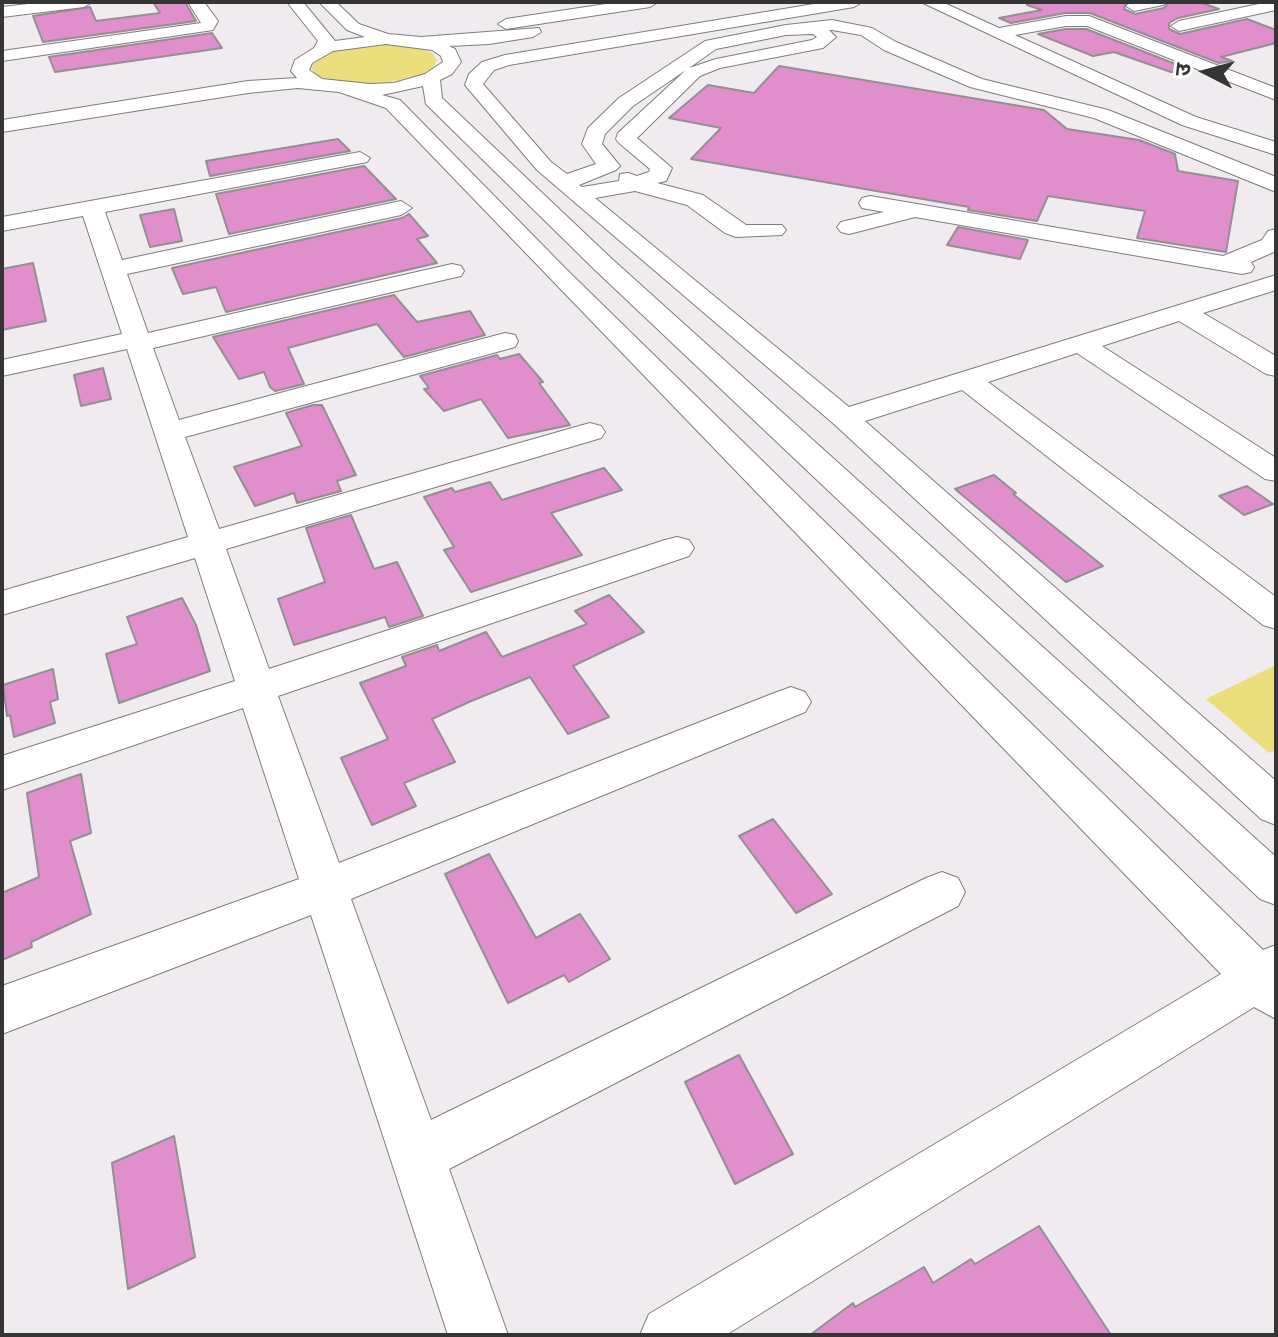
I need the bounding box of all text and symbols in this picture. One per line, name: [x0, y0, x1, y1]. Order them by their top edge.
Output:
north arrow: [1166, 32, 1246, 112]
text: उ: [1169, 62, 1196, 77]

